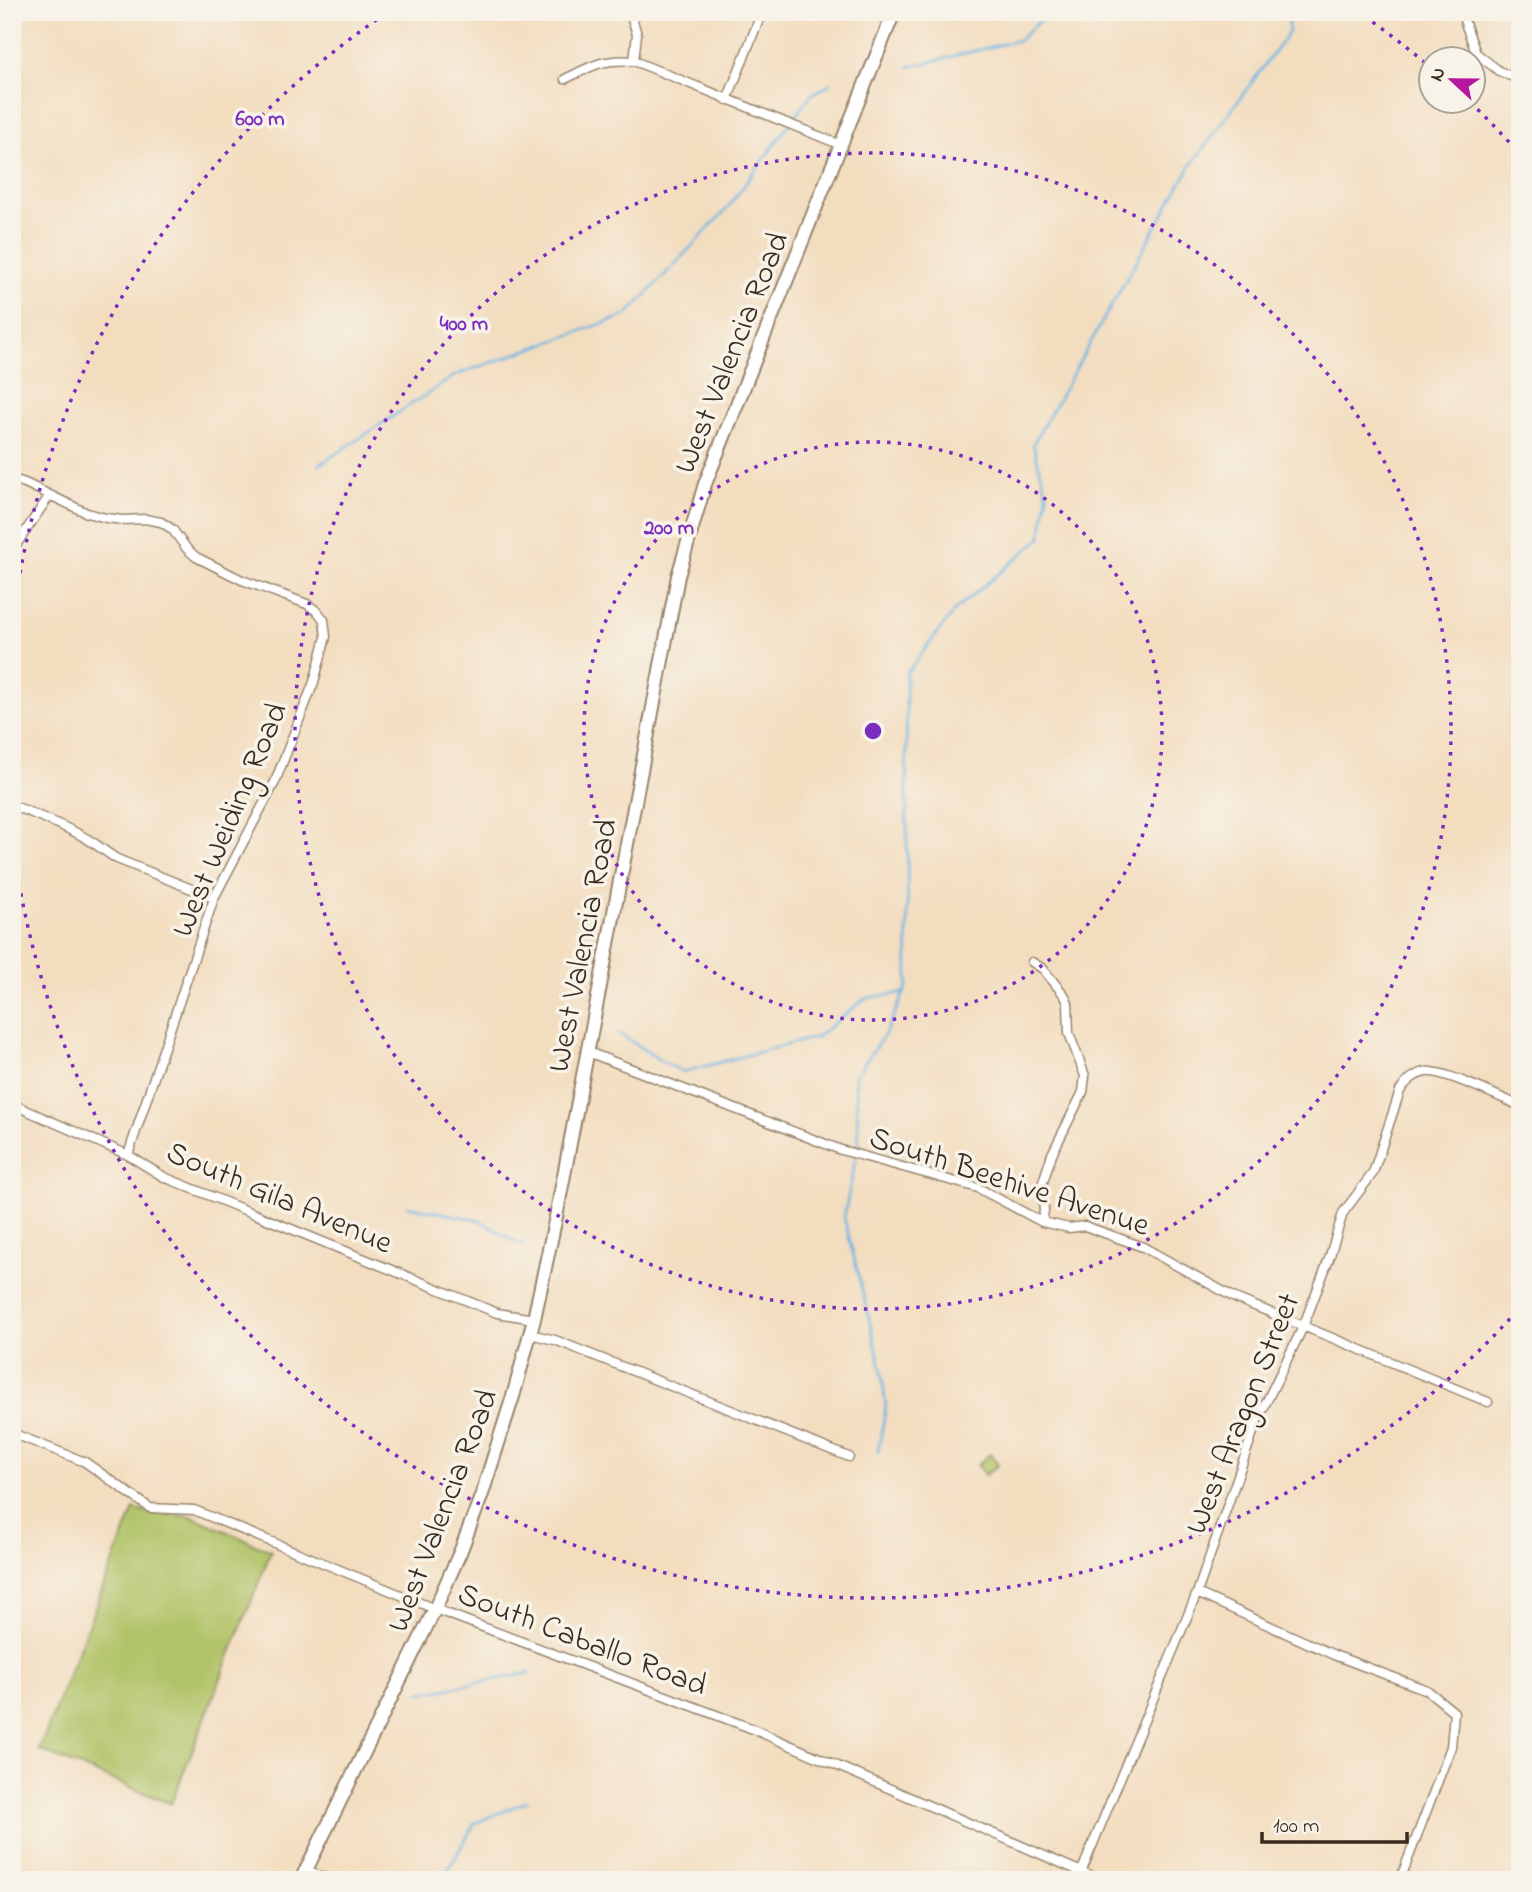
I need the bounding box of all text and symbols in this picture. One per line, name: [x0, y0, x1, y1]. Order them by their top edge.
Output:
north arrow: [1416, 46, 1486, 116]
text: N: [1424, 63, 1454, 86]
text: 600 m: [236, 105, 284, 135]
street label: West Valencia Road: [663, 225, 803, 481]
text: 400 m: [440, 310, 488, 340]
text: 200 m: [643, 514, 694, 544]
street label: West Weiding Road: [161, 696, 302, 945]
centre of rings: [861, 719, 885, 743]
street label: West Valencia Road: [537, 815, 632, 1076]
street label: South Beehive Avenue: [863, 1116, 1156, 1251]
street label: South Gila Avenue: [158, 1130, 400, 1268]
street label: West Aragon Street: [1174, 1286, 1314, 1542]
street label: West Valencia Road: [376, 1383, 512, 1640]
street label: South Caballo Road: [450, 1572, 713, 1710]
scale bar: [1262, 1801, 1408, 1845]
text: 100 m: [1273, 1812, 1319, 1842]

